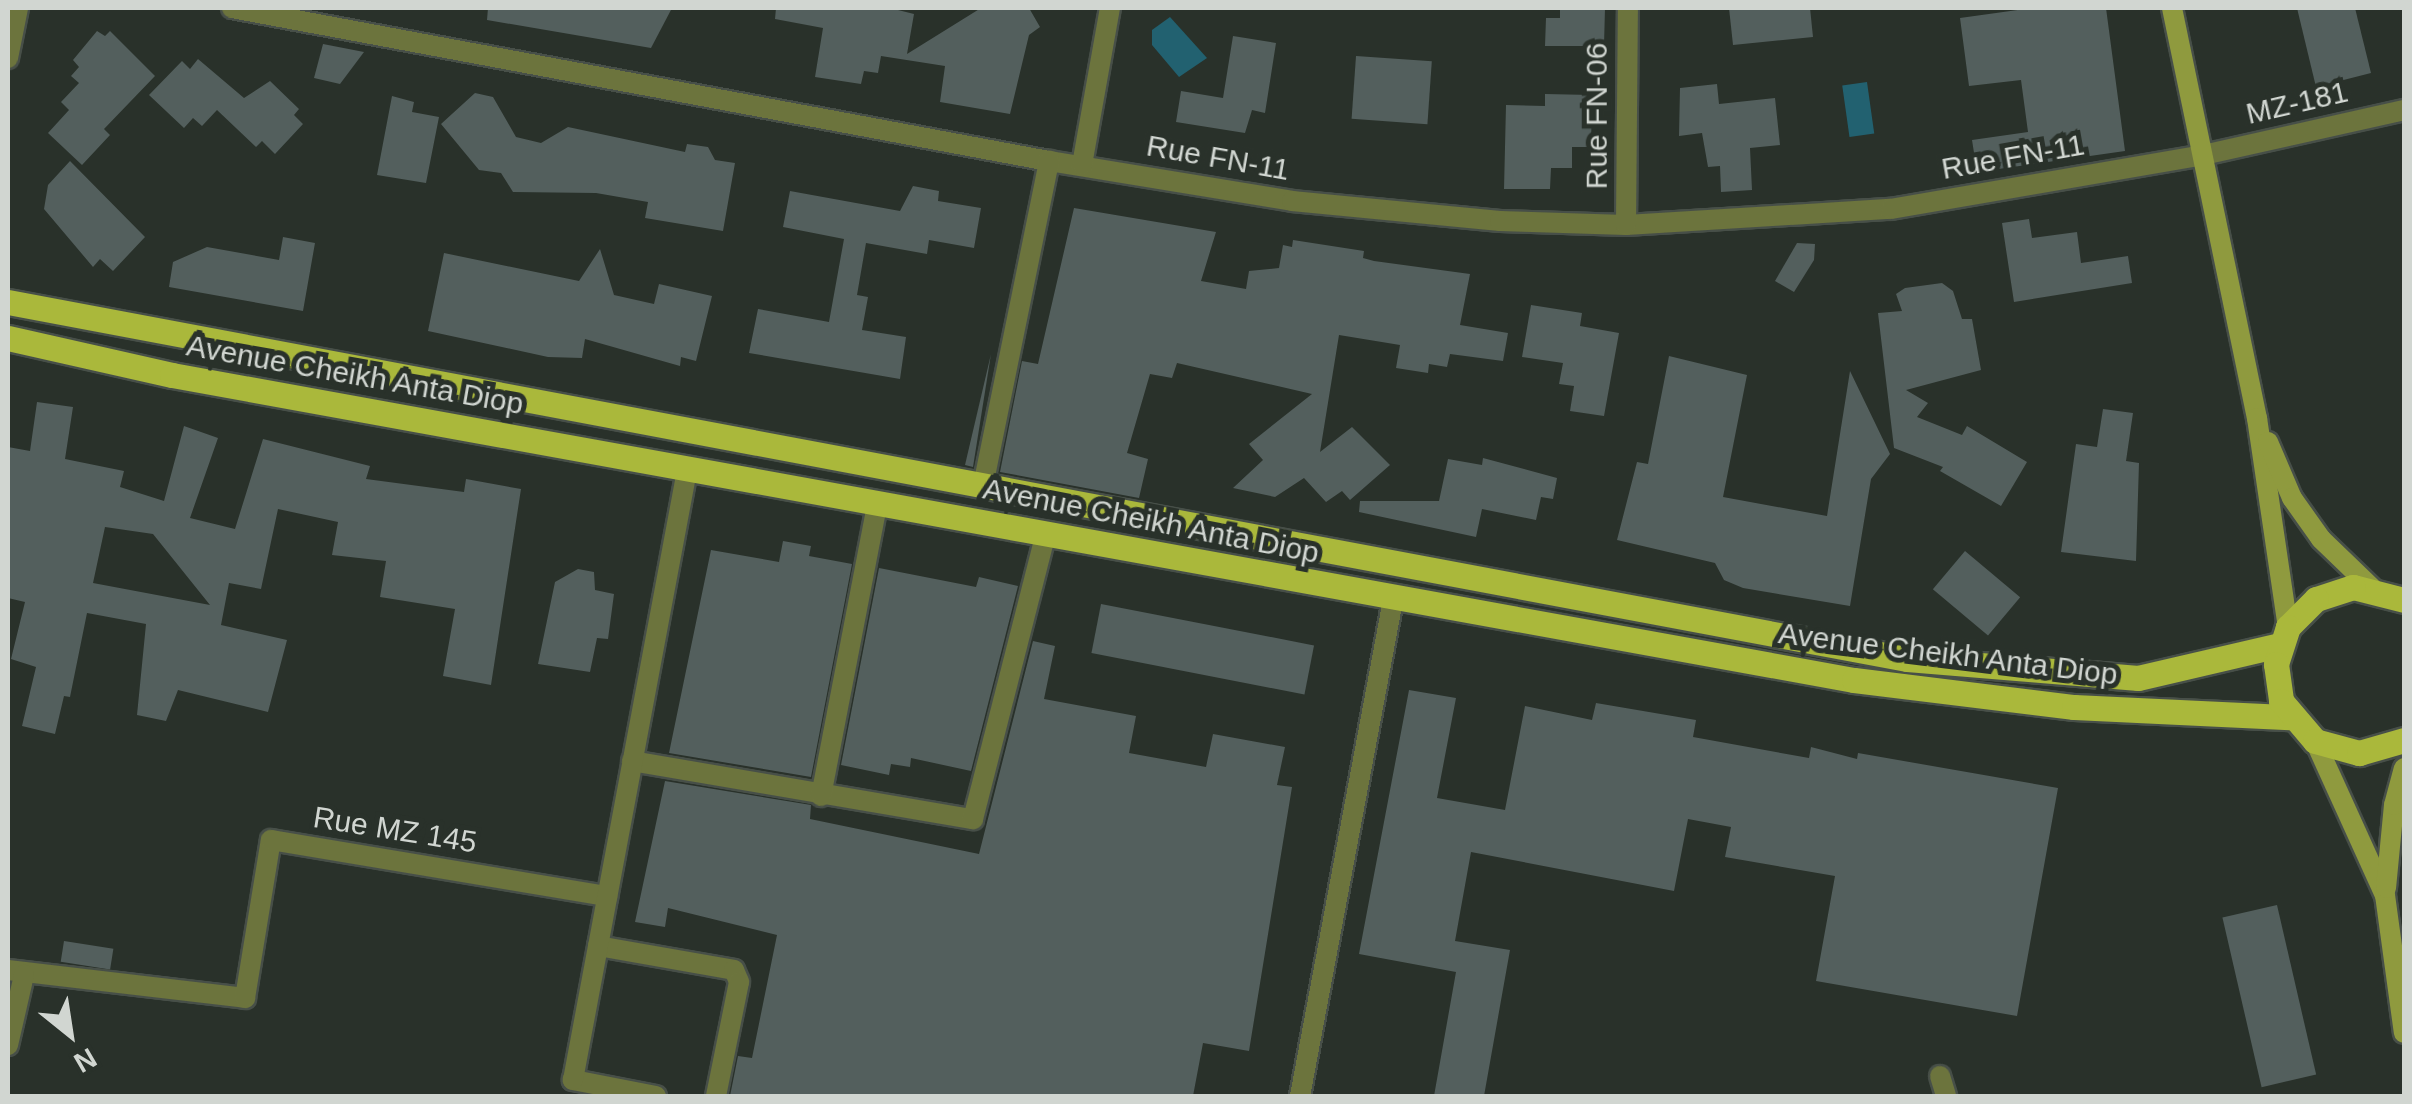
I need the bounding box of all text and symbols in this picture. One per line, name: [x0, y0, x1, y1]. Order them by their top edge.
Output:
street label: Rue FN-06: [1579, 43, 1615, 189]
street label: MZ-181: [2243, 74, 2351, 132]
street label: Rue FN-11: [1939, 127, 2087, 187]
street label: Rue FN-11: [1144, 128, 1292, 188]
street label: Avenue Cheikh Anta Diop: [183, 327, 527, 423]
street label: Avenue Cheikh Anta Diop: [979, 471, 1323, 571]
street label: Avenue Cheikh Anta Diop: [1776, 615, 2120, 693]
street label: Rue MZ 145: [311, 799, 479, 861]
north arrow: [20, 984, 120, 1084]
text: N: [69, 1042, 102, 1079]

